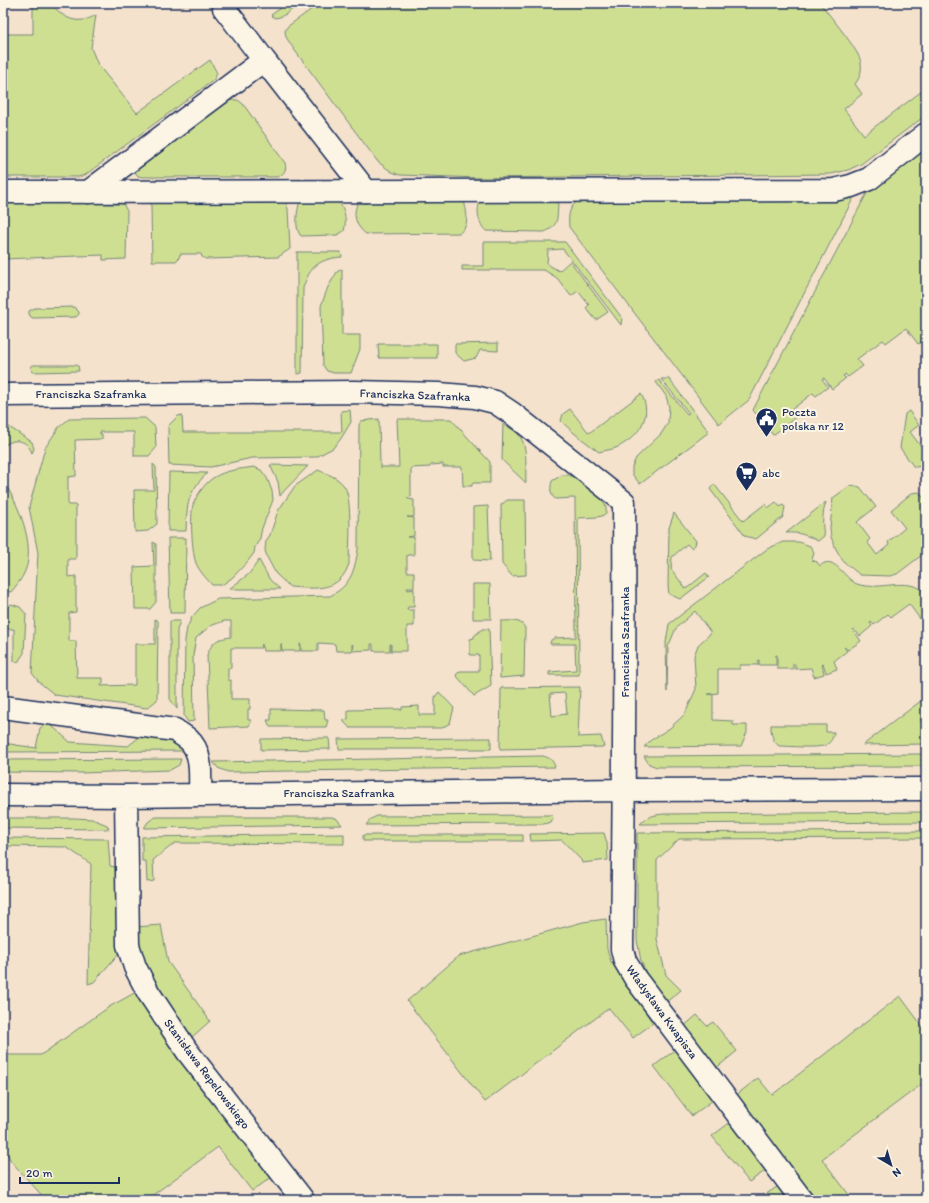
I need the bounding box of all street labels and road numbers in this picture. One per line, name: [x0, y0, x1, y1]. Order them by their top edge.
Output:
street label: Franciszka Szafranka: [359, 386, 471, 404]
street label: Franciszka Szafranka: [36, 387, 147, 401]
street label: Franciszka Szafranka: [618, 586, 632, 697]
street label: Franciszka Szafranka: [284, 786, 395, 800]
street label: Władysława Kwapisza: [623, 962, 701, 1062]
street label: Stanisława Repelowskiego: [161, 1016, 253, 1132]

